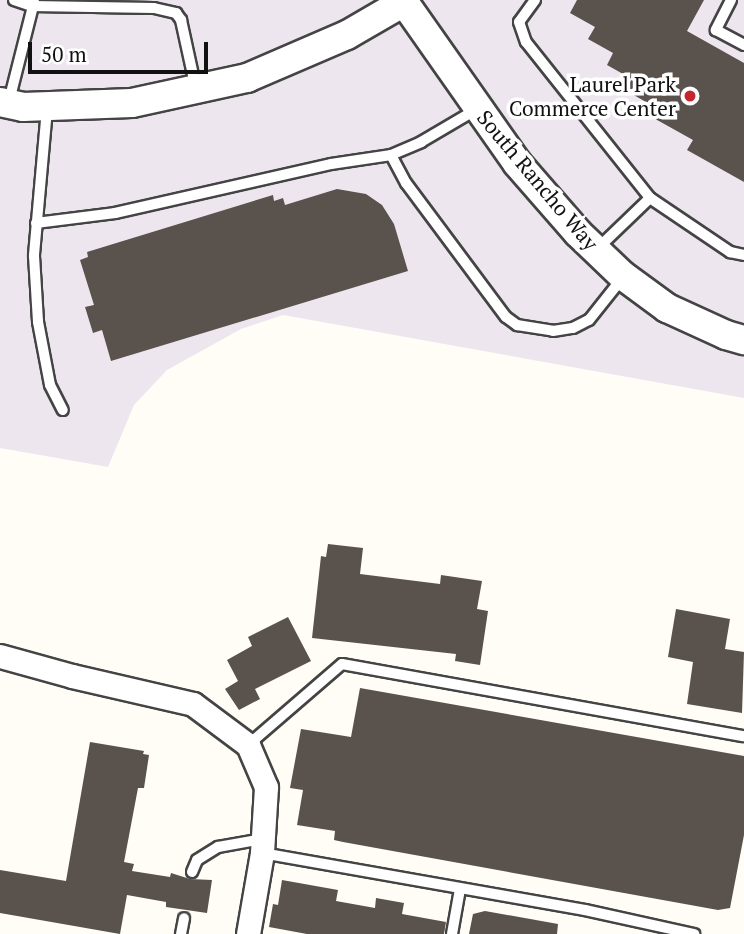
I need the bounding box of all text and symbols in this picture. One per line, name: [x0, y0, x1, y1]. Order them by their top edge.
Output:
scale bar: [32, 28, 212, 72]
text: 50 m: [41, 40, 87, 68]
place label: Laurel Park Commerce Center: [509, 71, 676, 121]
marker: Laurel Park Commerce Center: [682, 88, 698, 104]
street label: South Rancho Way: [472, 105, 604, 255]

